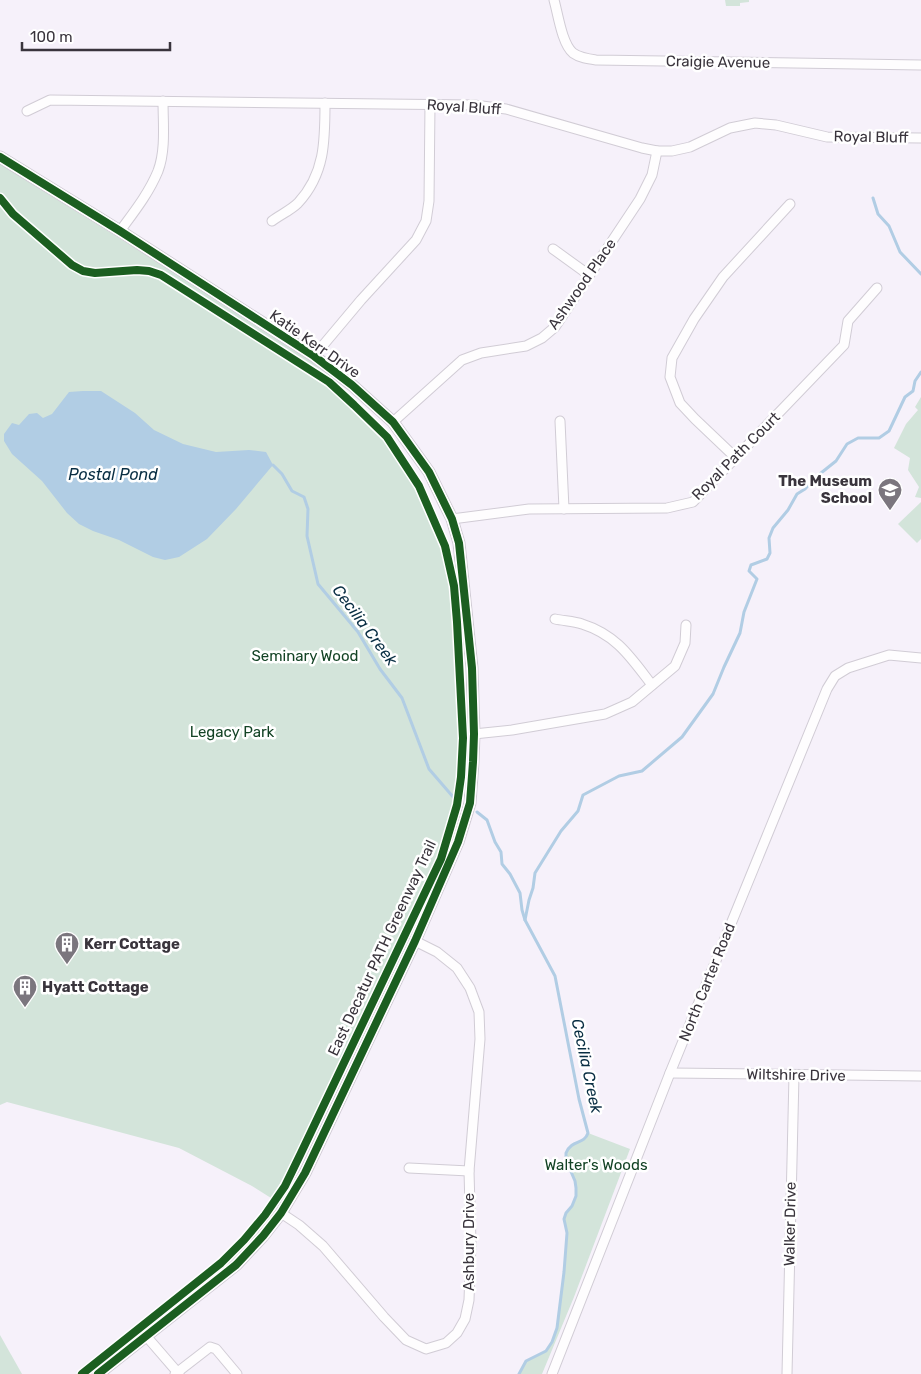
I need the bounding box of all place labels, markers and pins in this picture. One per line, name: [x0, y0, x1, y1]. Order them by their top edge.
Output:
place label: The Museum School: [778, 472, 872, 507]
school or university icon: The Museum School: [877, 477, 903, 511]
building icon: Kerr Cottage: [54, 931, 80, 965]
place label: Kerr Cottage: [84, 935, 180, 953]
building icon: Hyatt Cottage: [12, 974, 38, 1008]
place label: Hyatt Cottage: [42, 978, 149, 996]

